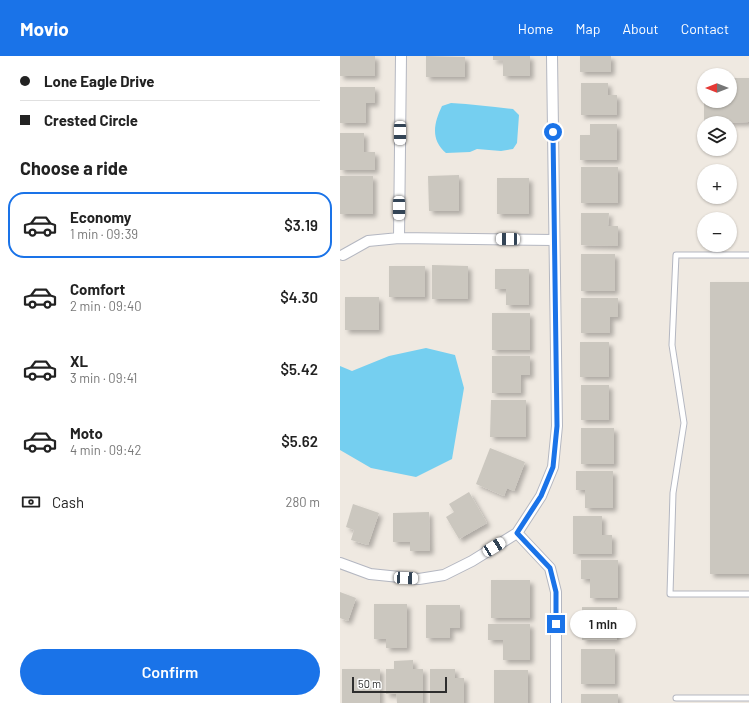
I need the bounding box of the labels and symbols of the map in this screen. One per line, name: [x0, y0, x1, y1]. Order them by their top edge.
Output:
north arrow: [697, 68, 737, 108]
car: [394, 121, 406, 145]
route start: [544, 123, 562, 141]
car: [393, 196, 405, 220]
car: [496, 233, 520, 245]
car: [481, 536, 507, 558]
car: [394, 571, 418, 585]
callout: 1 min: [570, 610, 636, 638]
route end: [547, 615, 565, 633]
scale bar: [352, 675, 447, 694]

